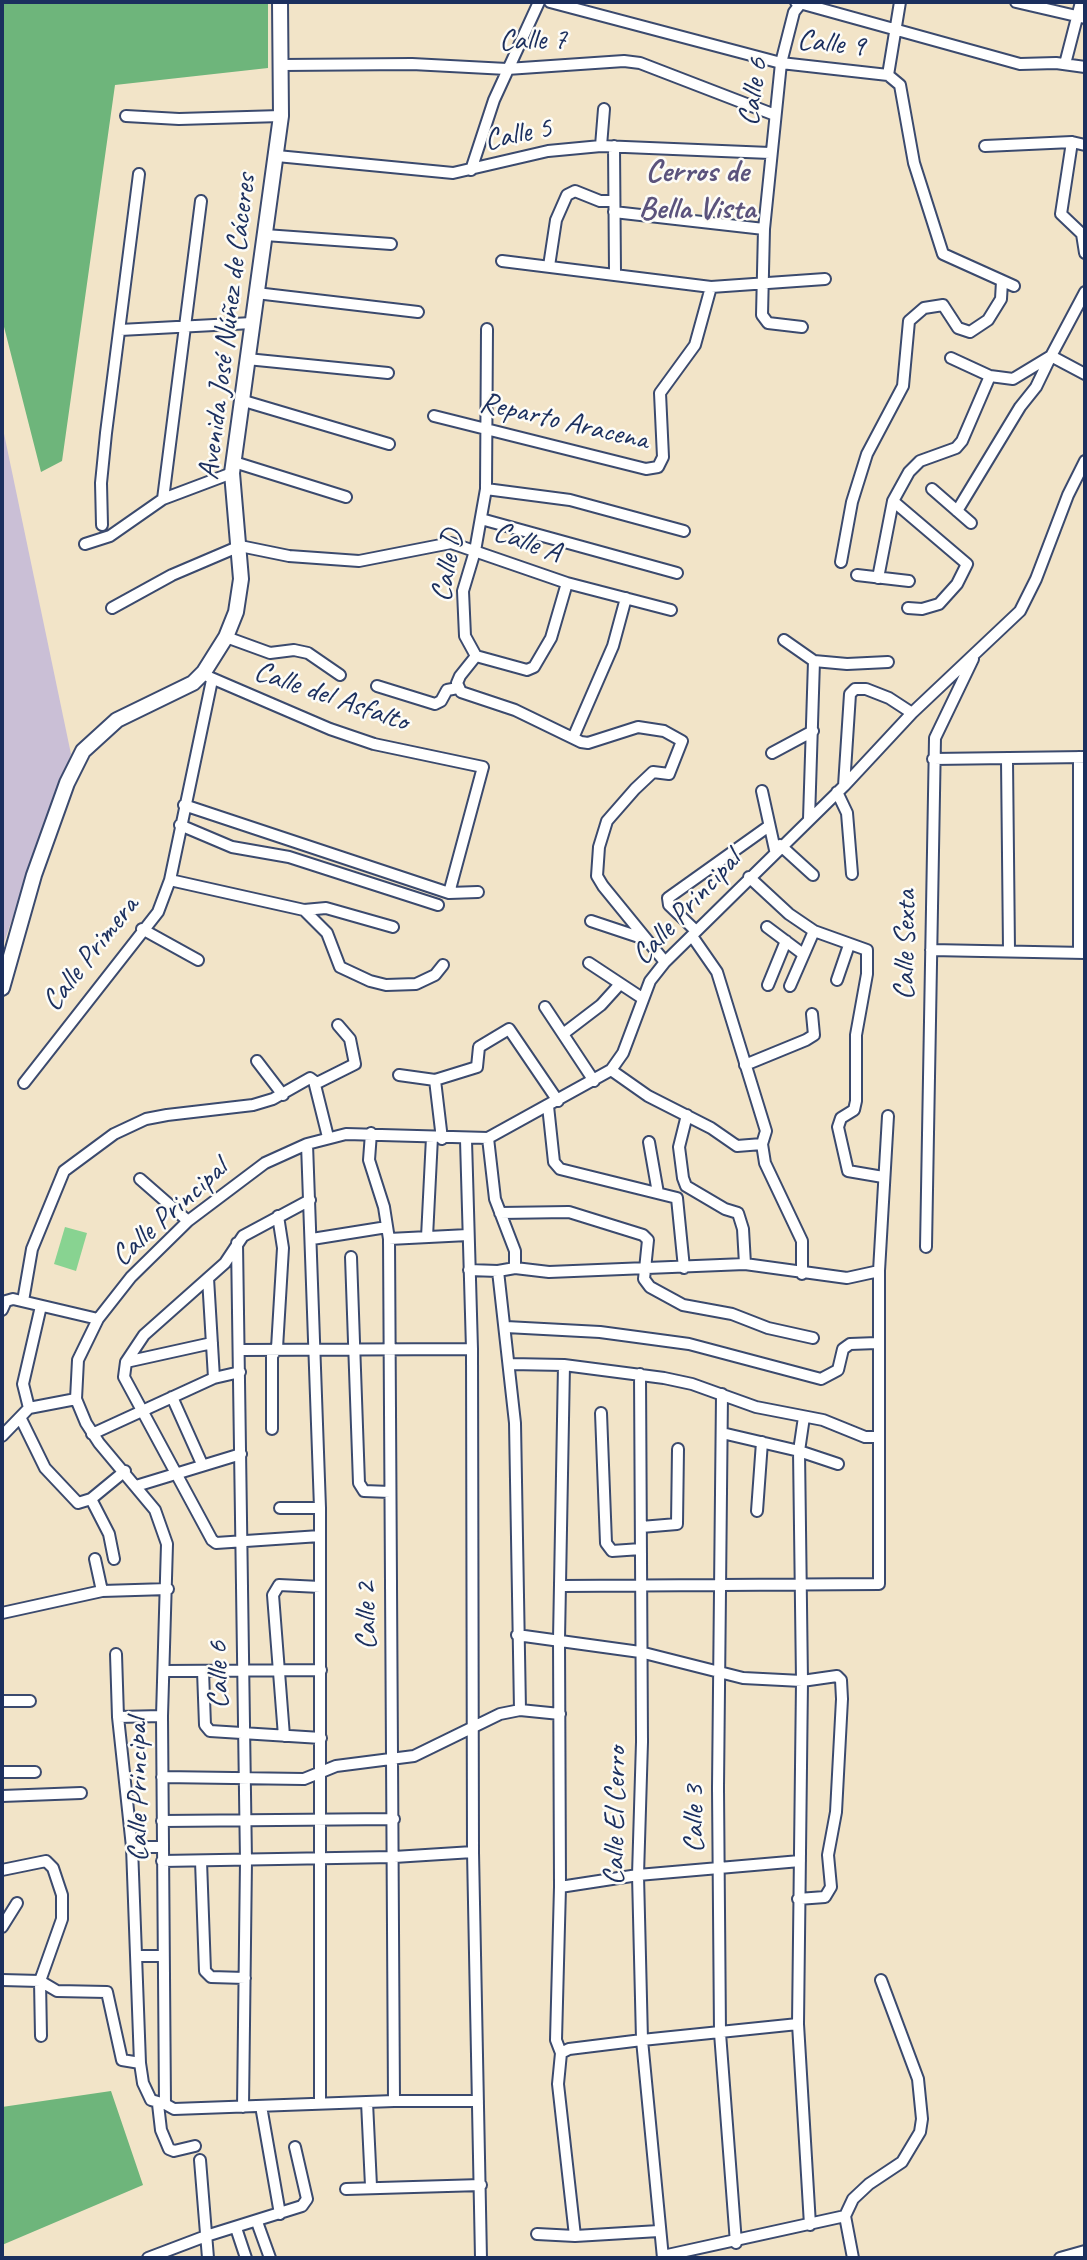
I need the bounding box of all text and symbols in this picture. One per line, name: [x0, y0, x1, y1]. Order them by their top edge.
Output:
street label: Calle 7: [499, 22, 567, 60]
street label: Calle 9: [795, 23, 867, 65]
street label: Calle 6: [731, 56, 777, 128]
street label: Calle 5: [481, 110, 555, 160]
district label: Cerros de Bella Vista: [639, 154, 755, 229]
street label: Avenida José Núñez de Cáceres: [191, 172, 265, 482]
street label: Reparto Aracena: [476, 385, 652, 459]
street label: Calle A: [488, 514, 566, 572]
street label: Calle D: [424, 528, 472, 604]
street label: Calle del Asfalto: [249, 654, 413, 740]
street label: Calle Principal: [625, 843, 749, 973]
street label: Calle Primera: [35, 889, 147, 1019]
street label: Calle Sexta: [887, 889, 925, 1001]
street label: Calle Principal: [104, 1151, 236, 1275]
street label: Calle 2: [348, 1582, 386, 1650]
street label: Calle 6: [200, 1641, 238, 1709]
street label: Calle Principal: [120, 1718, 156, 1862]
street label: Calle El Cerro: [597, 1746, 635, 1886]
street label: Calle 3: [676, 1785, 712, 1853]

